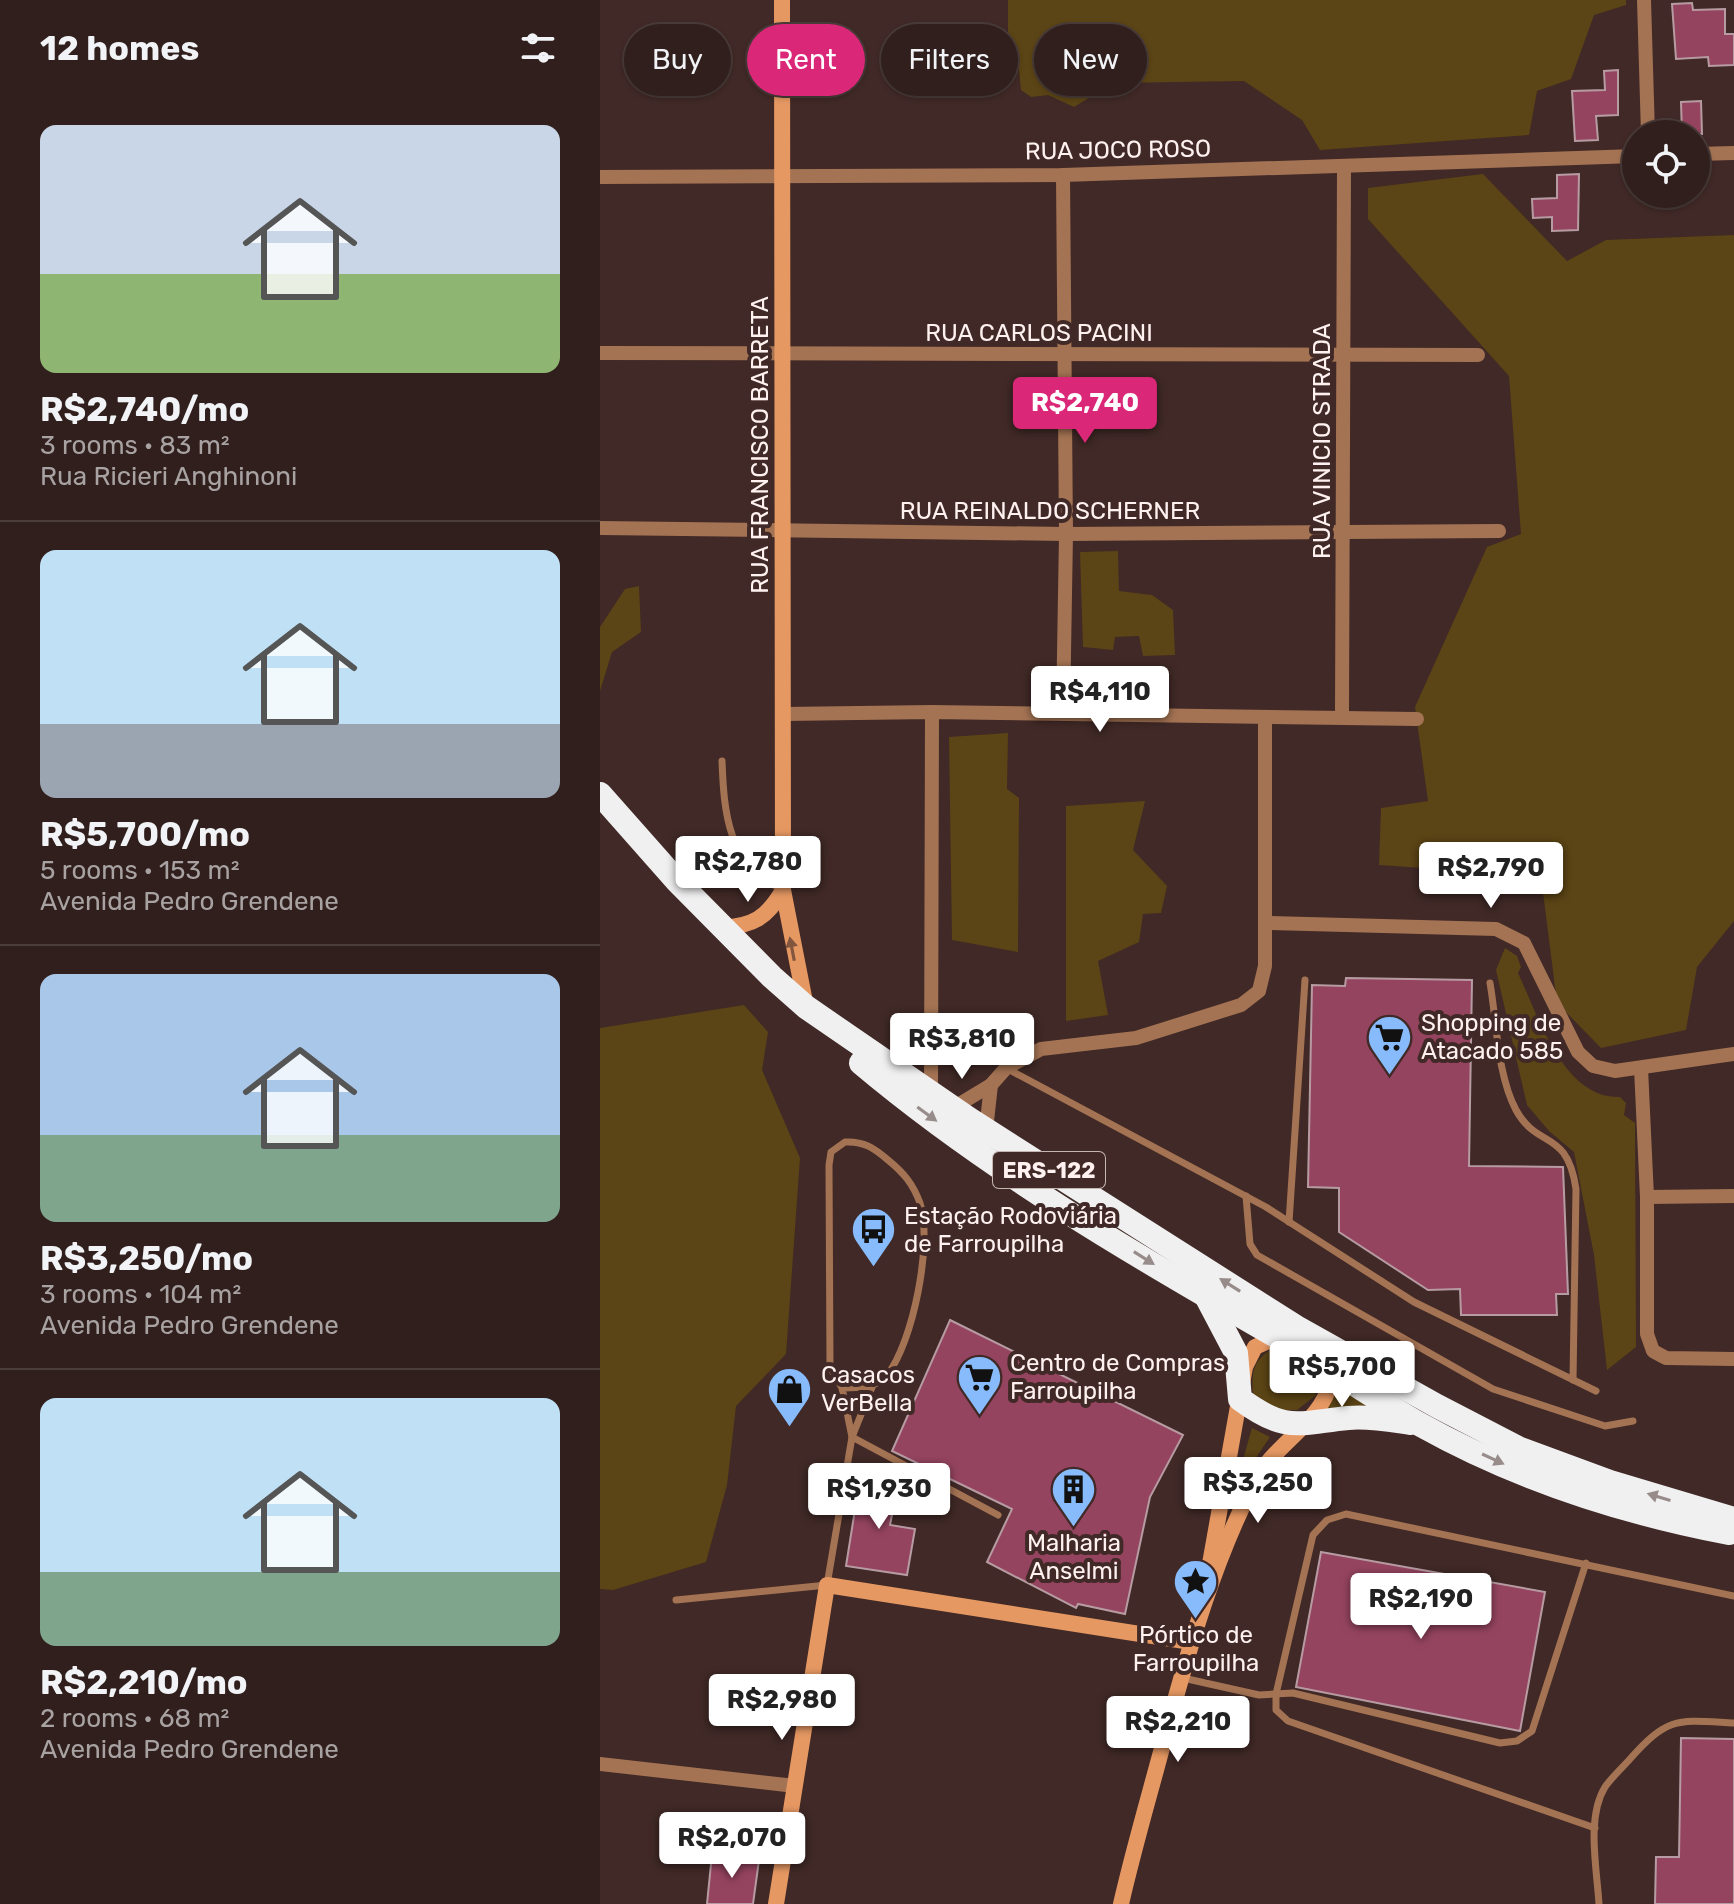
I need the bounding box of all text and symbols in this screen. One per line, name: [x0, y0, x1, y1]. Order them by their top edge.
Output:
chip: Buy: [624, 24, 731, 96]
chip: Rent: [747, 24, 865, 96]
chip: Filters: [881, 24, 1018, 96]
chip: New: [1034, 24, 1147, 96]
icon: filters: [516, 26, 560, 70]
text: 12 homes: [40, 28, 199, 69]
map controls: [1622, 120, 1710, 208]
button: locate: [1622, 120, 1710, 208]
street label: RUA JOCO ROSO: [1025, 134, 1211, 166]
icon: home: [228, 177, 372, 321]
street label: RUA FRANCISCO BARRETA: [746, 296, 774, 594]
street label: RUA CARLOS PACINI: [925, 319, 1153, 347]
street label: RUA VINICIO STRADA: [1308, 323, 1336, 559]
pin: R$2,740: [1011, 377, 1159, 445]
text: R$2,740: [1031, 387, 1139, 418]
text: R$2,740/mo: [40, 389, 249, 430]
text: 3 rooms · 83 m²: [40, 430, 230, 461]
text: Rua Ricieri Anghinoni: [40, 461, 297, 492]
street label: RUA REINALDO SCHERNER: [900, 497, 1200, 525]
icon: home: [228, 602, 372, 746]
pin: R$4,110: [1026, 666, 1174, 734]
text: R$4,110: [1049, 676, 1151, 707]
text: R$5,700/mo: [40, 814, 250, 855]
pin: R$2,780: [674, 836, 822, 904]
pin: R$2,790: [1417, 842, 1565, 910]
text: R$2,780: [694, 846, 802, 877]
text: R$2,790: [1437, 852, 1545, 883]
text: 5 rooms · 153 m²: [40, 855, 240, 886]
text: Avenida Pedro Grendene: [40, 886, 339, 917]
one-way arrow: [785, 936, 798, 961]
place label: Shopping de Atacado 585: [1421, 1009, 1563, 1065]
pin: R$3,810: [888, 1013, 1036, 1081]
supermarket icon: Shopping de Atacado 585: [1366, 1013, 1414, 1076]
text: R$3,810: [908, 1023, 1016, 1054]
icon: home: [228, 1026, 372, 1170]
one-way arrow: [917, 1106, 938, 1121]
road number: ERS-122: [993, 1152, 1105, 1188]
place label: Estação Rodoviária de Farroupilha: [904, 1202, 1117, 1258]
bus stop icon: Estação Rodoviária de Farroupilha: [849, 1206, 897, 1269]
text: R$3,250/mo: [40, 1238, 253, 1279]
one-way arrow: [1133, 1251, 1155, 1265]
text: 3 rooms · 104 m²: [40, 1279, 241, 1310]
one-way arrow: [1219, 1279, 1241, 1293]
text: Avenida Pedro Grendene: [40, 1310, 339, 1341]
pin: R$5,700: [1268, 1341, 1416, 1409]
place label: Centro de Compras Farroupilha: [1010, 1349, 1225, 1405]
text: R$5,700: [1288, 1351, 1396, 1382]
supermarket icon: Centro de Compras Farroupilha: [955, 1353, 1003, 1416]
place label: Casacos VerBella: [821, 1361, 915, 1417]
shop icon: Casacos VerBella: [766, 1365, 814, 1428]
icon: home: [228, 1450, 372, 1594]
one-way arrow: [1481, 1452, 1504, 1465]
pin: R$3,250: [1184, 1457, 1332, 1525]
pin: R$1,930: [805, 1463, 953, 1531]
building icon: Malharia Anselmi: [1050, 1465, 1098, 1528]
text: R$3,250: [1202, 1467, 1314, 1498]
text: R$1,930: [826, 1473, 932, 1504]
one-way arrow: [1647, 1490, 1671, 1503]
place label: Malharia Anselmi: [1027, 1529, 1121, 1585]
place icon: Pórtico de Farroupilha: [1172, 1557, 1220, 1620]
pin: R$2,190: [1347, 1573, 1495, 1641]
text: R$2,190: [1368, 1583, 1474, 1614]
place label: Pórtico de Farroupilha: [1133, 1621, 1259, 1677]
text: R$2,210/mo: [40, 1662, 248, 1703]
pin: R$2,980: [708, 1674, 856, 1742]
text: R$2,980: [727, 1684, 837, 1715]
pin: R$2,210: [1104, 1696, 1252, 1764]
text: 2 rooms · 68 m²: [40, 1703, 229, 1734]
text: R$2,210: [1125, 1706, 1231, 1737]
text: Avenida Pedro Grendene: [40, 1734, 339, 1765]
pin: R$2,070: [658, 1812, 806, 1880]
text: R$2,070: [677, 1822, 787, 1853]

